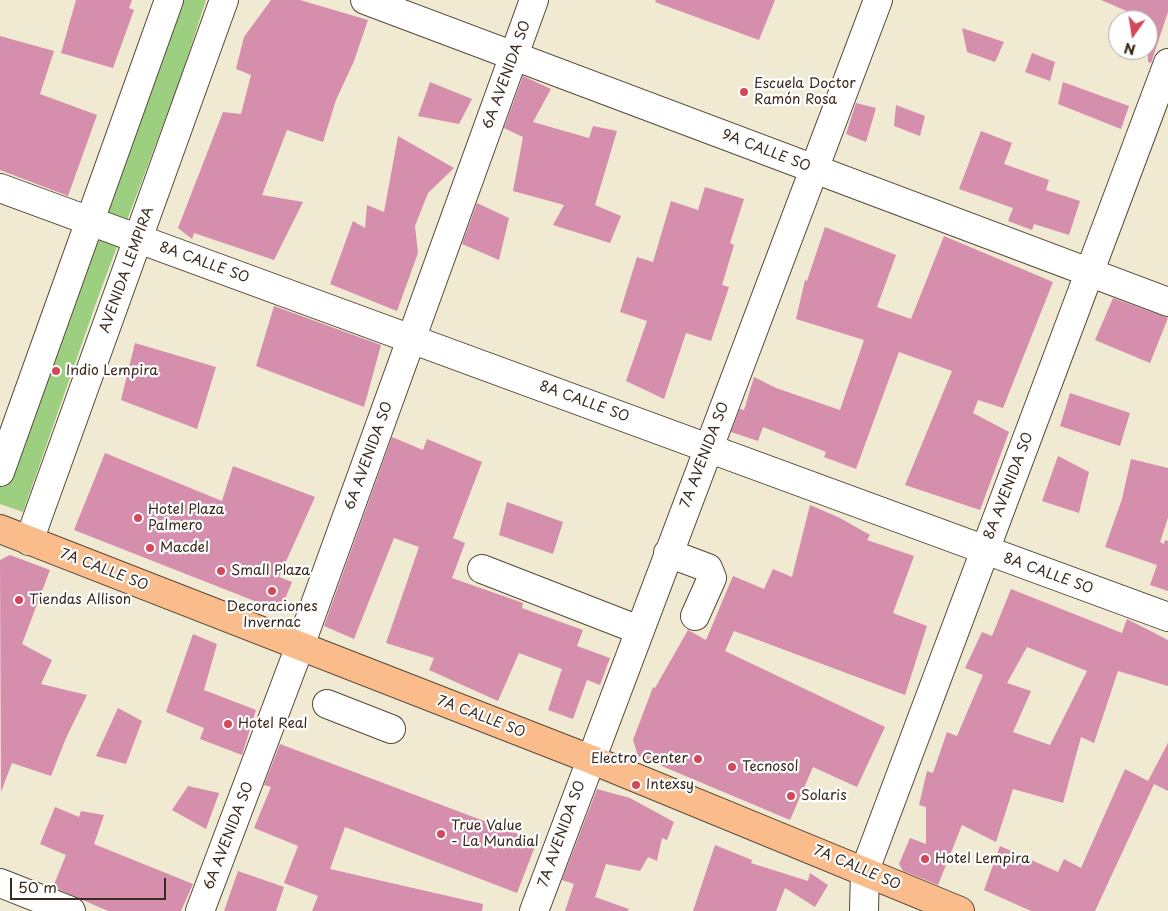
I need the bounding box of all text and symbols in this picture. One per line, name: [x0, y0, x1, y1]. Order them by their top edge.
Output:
north arrow: [1108, 10, 1158, 60]
street label: 6A AVENIDA SO: [480, 18, 534, 132]
text: N: [1122, 38, 1138, 61]
place label: Escuela Doctor Ramón Rosa: [754, 76, 856, 108]
marker: Escuela Doctor Ramón Rosa: [738, 86, 750, 98]
street label: 9A CALLE SO: [719, 126, 813, 176]
street label: AVENIDA LEMPIRA: [96, 205, 158, 335]
street label: 8A CALLE SO: [157, 239, 251, 287]
place label: Indio Lempira: [66, 363, 158, 379]
marker: Indio Lempira: [50, 365, 62, 377]
street label: 8A CALLE SO: [537, 378, 631, 426]
street label: 6A AVENIDA SO: [342, 399, 396, 513]
street label: 7A AVENIDA SO: [677, 400, 733, 510]
street label: 8A AVENIDA SO: [981, 430, 1037, 542]
place label: Hotel Plaza Palmero: [148, 502, 224, 534]
marker: Hotel Plaza Palmero: [132, 512, 144, 524]
place label: Macdel: [160, 540, 209, 556]
marker: Macdel: [144, 542, 156, 554]
street label: 7A CALLE SO: [58, 546, 150, 594]
street label: 8A CALLE SO: [1001, 550, 1095, 598]
place label: Small Plaza: [231, 563, 310, 579]
marker: Small Plaza: [215, 565, 227, 577]
marker: Decoraciones Invernac: [266, 585, 278, 597]
place label: Tiendas Allison: [29, 592, 131, 608]
marker: Tiendas Allison: [13, 594, 25, 606]
place label: Decoraciones Invernac: [226, 599, 318, 632]
street label: 7A CALLE SO: [435, 693, 527, 741]
place label: Hotel Real: [238, 716, 307, 732]
marker: Hotel Real: [222, 718, 234, 730]
place label: Electro Center: [591, 751, 688, 767]
marker: Electro Center: [692, 753, 704, 765]
place label: Tecnosol: [742, 759, 798, 775]
marker: Tecnosol: [726, 761, 738, 773]
place label: Intexsy: [646, 777, 694, 793]
street label: 7A AVENIDA SO: [535, 779, 589, 889]
marker: Intexsy: [630, 779, 642, 791]
street label: 6A AVENIDA SO: [201, 780, 257, 892]
place label: Solaris: [801, 788, 847, 804]
marker: Solaris: [785, 790, 797, 802]
place label: True Value - La Mundial: [451, 818, 539, 850]
marker: True Value - La Mundial: [435, 828, 447, 840]
street label: 7A CALLE SO: [811, 842, 903, 894]
place label: Hotel Lempira: [935, 851, 1030, 867]
marker: Hotel Lempira: [919, 853, 931, 865]
scale bar: [12, 868, 169, 900]
text: 50 m: [18, 875, 57, 898]

